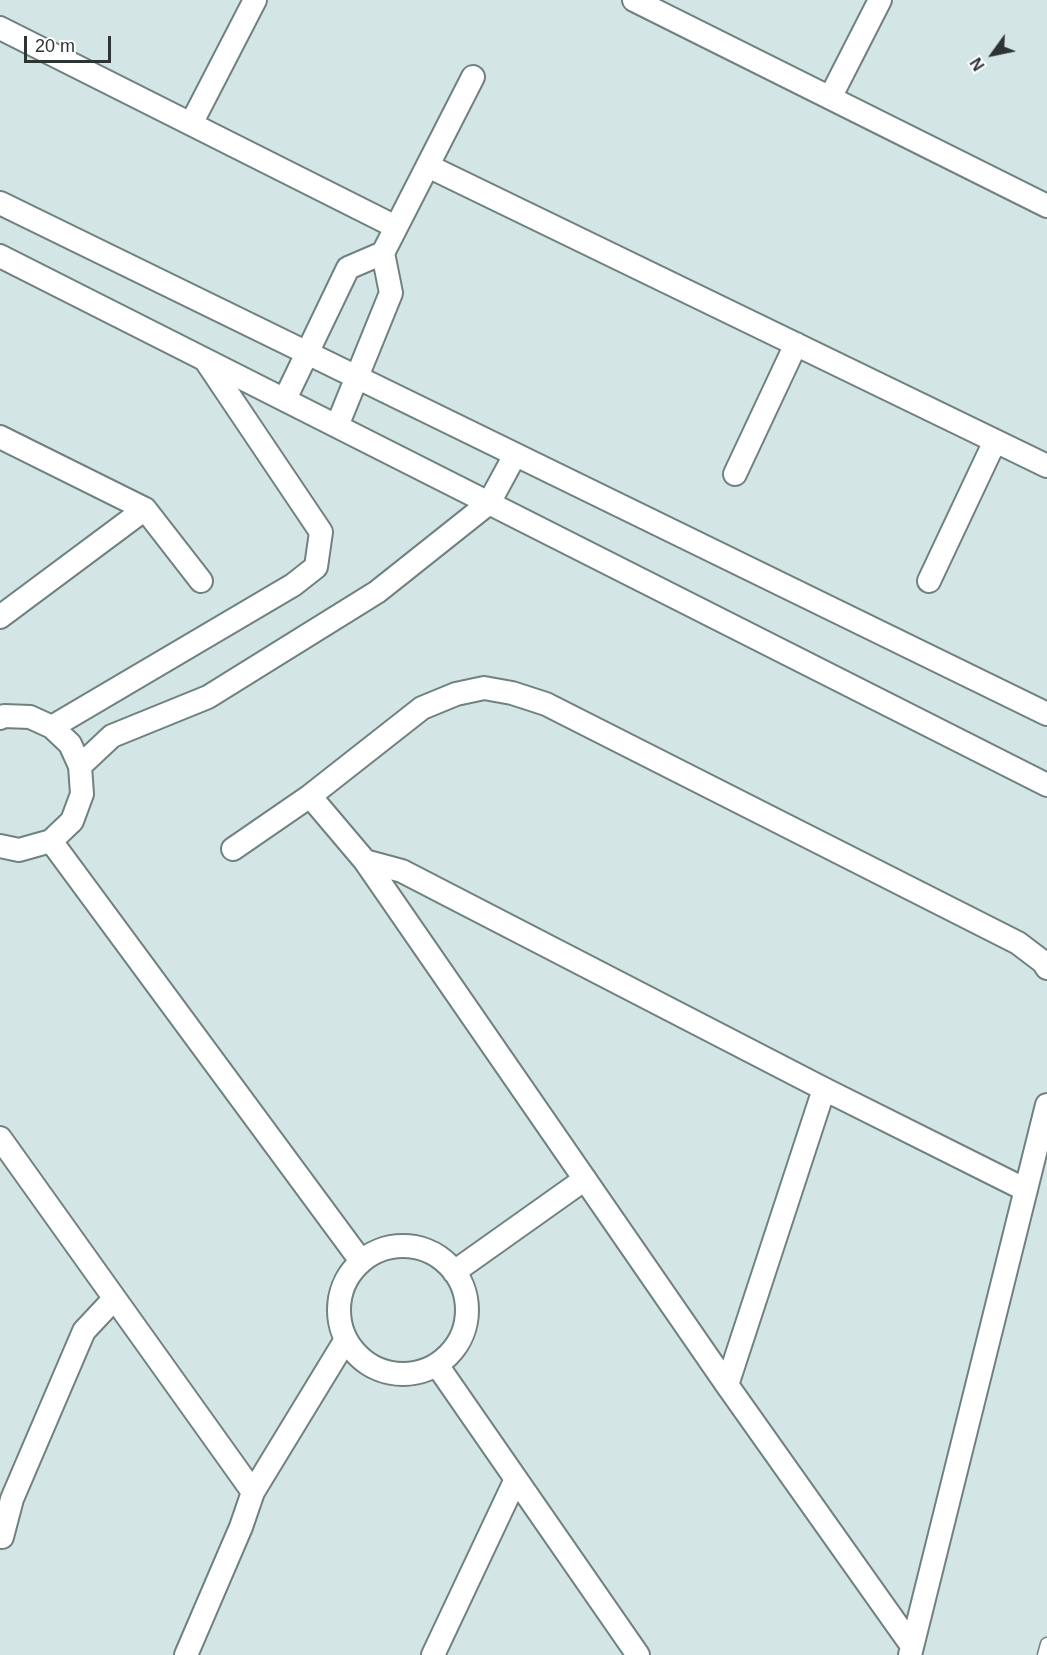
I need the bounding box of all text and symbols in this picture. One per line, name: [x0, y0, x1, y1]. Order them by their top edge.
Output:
scale bar: [27, 24, 114, 62]
north arrow: [963, 24, 1023, 84]
text: 20 m: [35, 36, 75, 56]
text: N: [967, 55, 988, 74]

